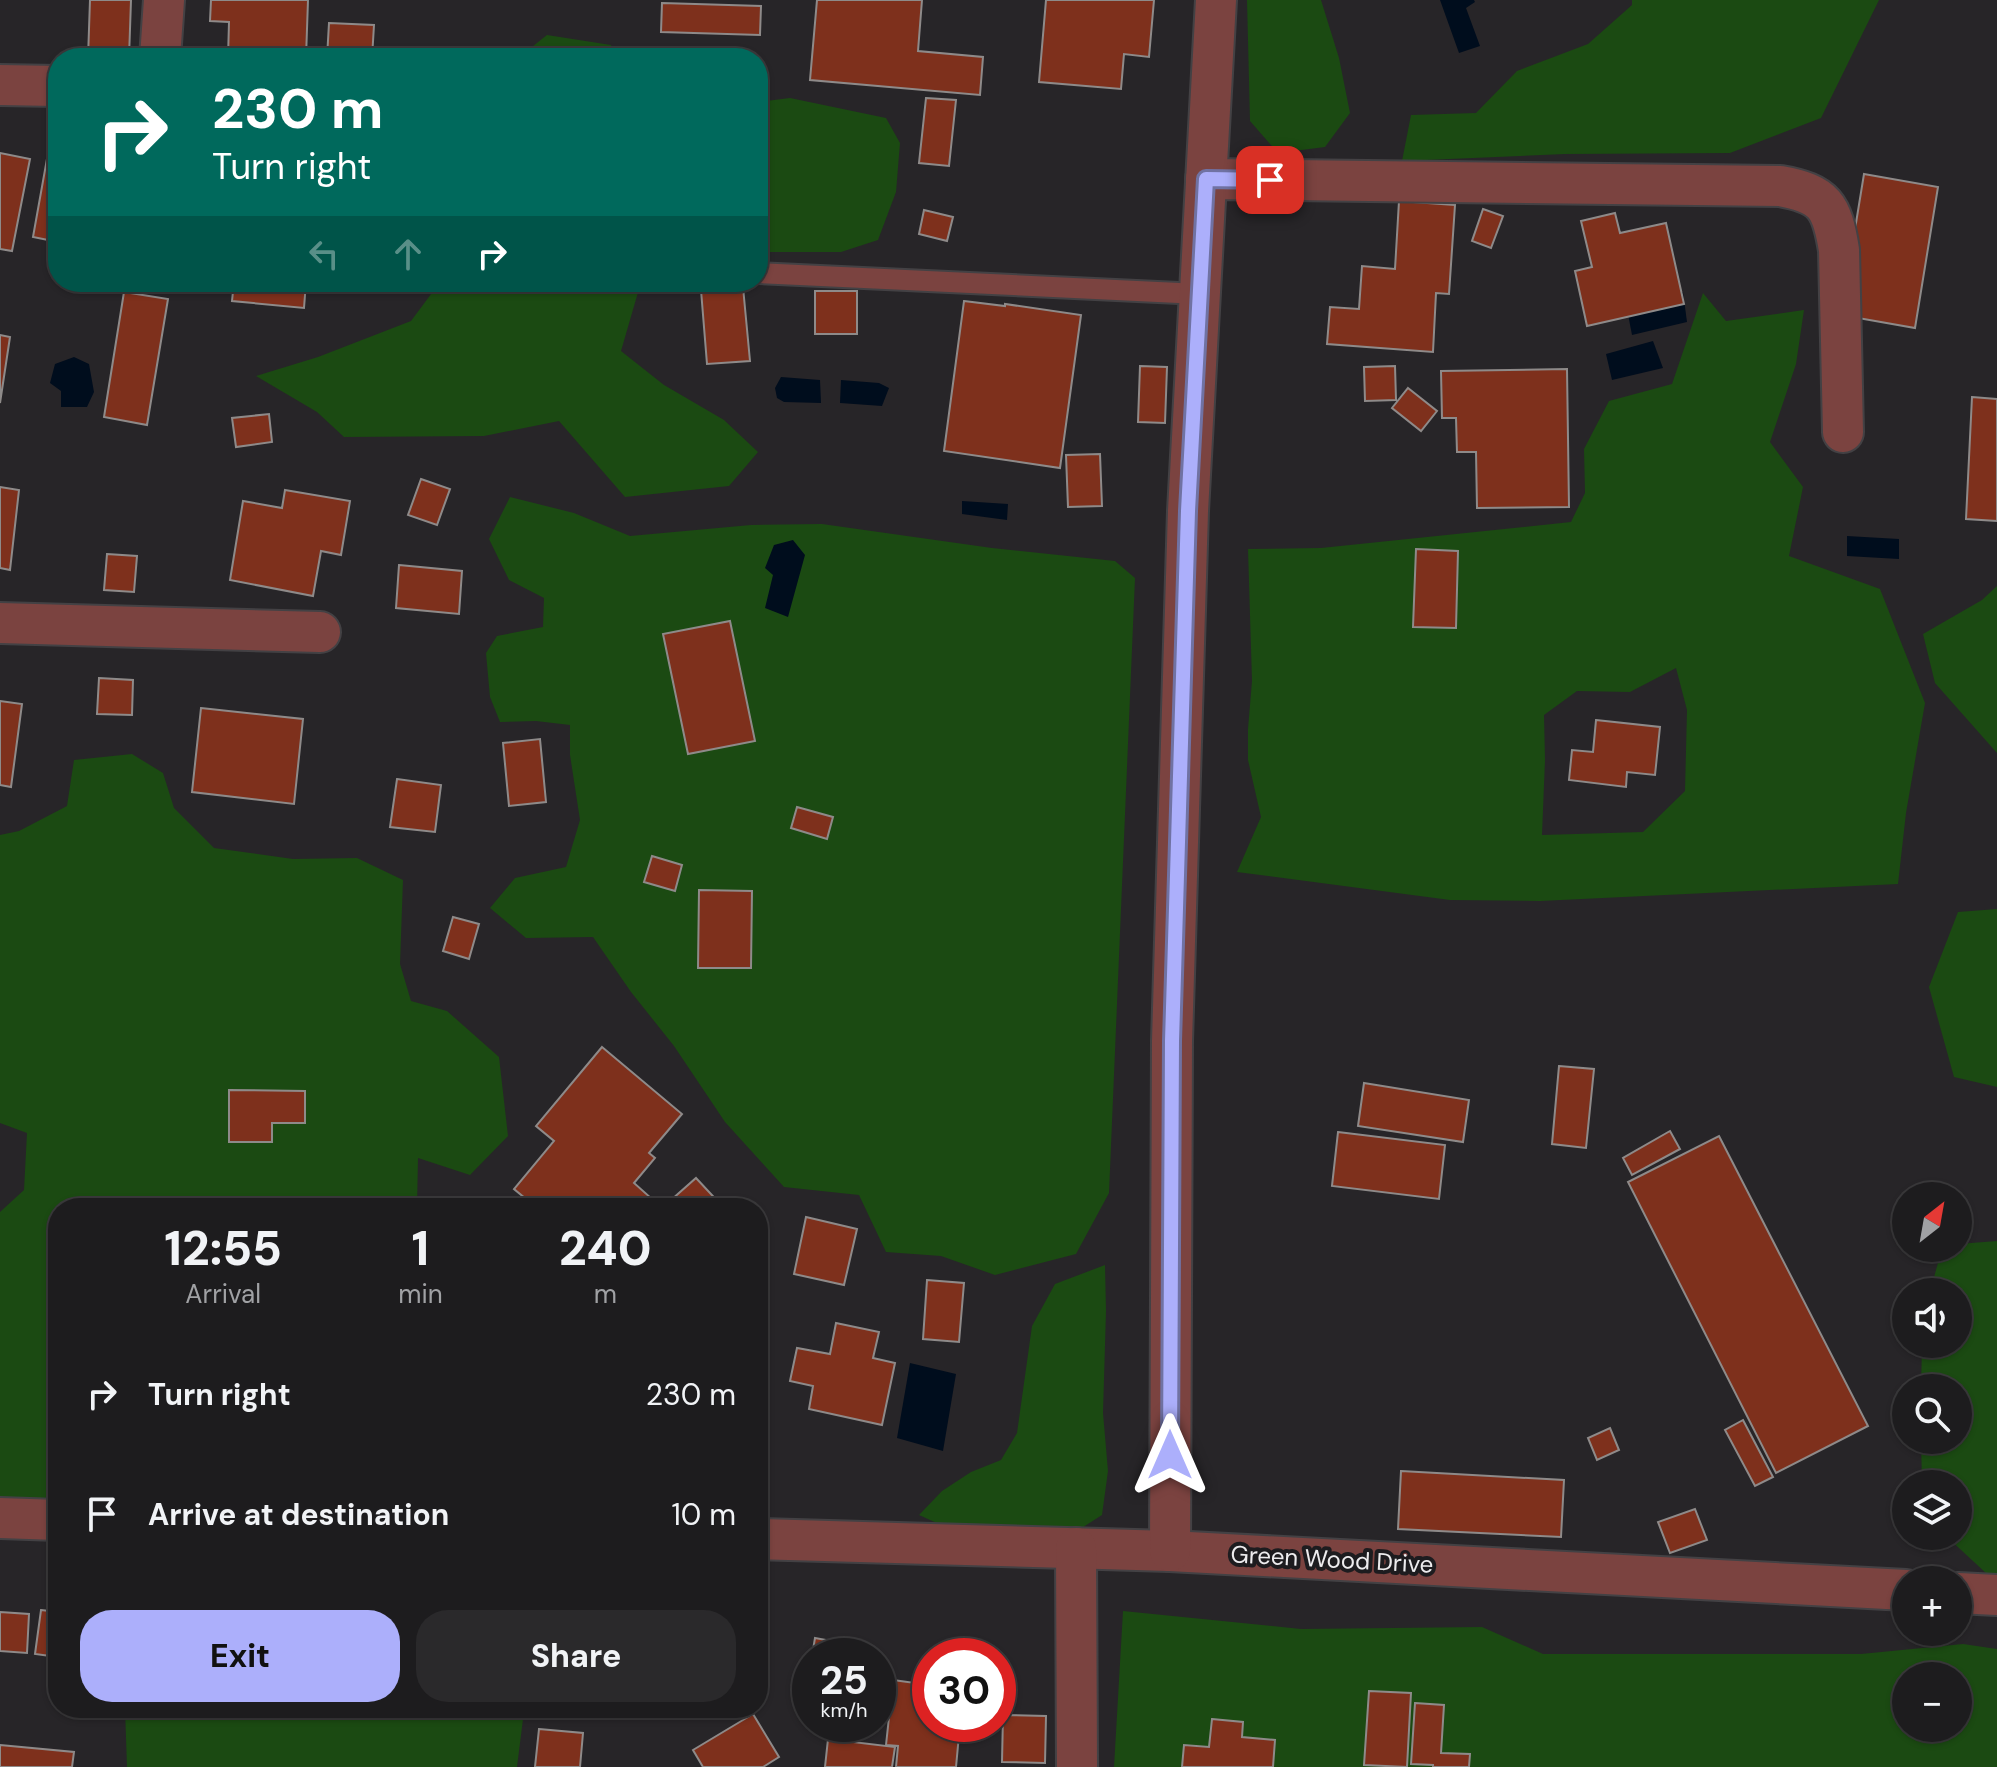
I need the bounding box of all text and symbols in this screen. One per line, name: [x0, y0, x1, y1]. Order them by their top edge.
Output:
text: 230 m: [212, 72, 383, 145]
icon: right: [80, 80, 184, 184]
text: Turn right: [212, 143, 371, 190]
pin: [1236, 146, 1304, 214]
icon: arrive: [1248, 158, 1292, 202]
icon: left: [302, 232, 346, 276]
icon: ahead: [386, 232, 430, 276]
icon: right: [470, 232, 514, 276]
north arrow: [1892, 1182, 1972, 1262]
map controls: [1892, 1182, 1972, 1742]
text: 12:55: [164, 1217, 282, 1280]
text: 1: [412, 1217, 429, 1280]
text: 240: [559, 1217, 652, 1280]
text: Arrival: [185, 1277, 261, 1311]
text: min: [398, 1277, 443, 1311]
text: m: [594, 1277, 617, 1311]
button: sound: [1892, 1278, 1972, 1358]
icon: right: [80, 1372, 124, 1416]
button: search: [1892, 1374, 1972, 1454]
text: Turn right: [148, 1375, 291, 1414]
text: 230 m: [646, 1375, 736, 1414]
position arrow: [1128, 1413, 1212, 1497]
button: layers: [1892, 1470, 1972, 1550]
icon: arrive: [80, 1492, 124, 1536]
text: Arrive at destination: [148, 1495, 449, 1534]
text: 10 m: [671, 1495, 736, 1534]
street label: Green Wood Drive: [1230, 1538, 1434, 1580]
button: +: [1892, 1566, 1972, 1646]
button: Exit: [80, 1610, 400, 1702]
button: Share: [416, 1610, 736, 1702]
speed limit sign: 30: [912, 1638, 1016, 1742]
text: 25: [820, 1654, 868, 1706]
button: −: [1892, 1662, 1972, 1742]
text: km/h: [820, 1697, 868, 1723]

